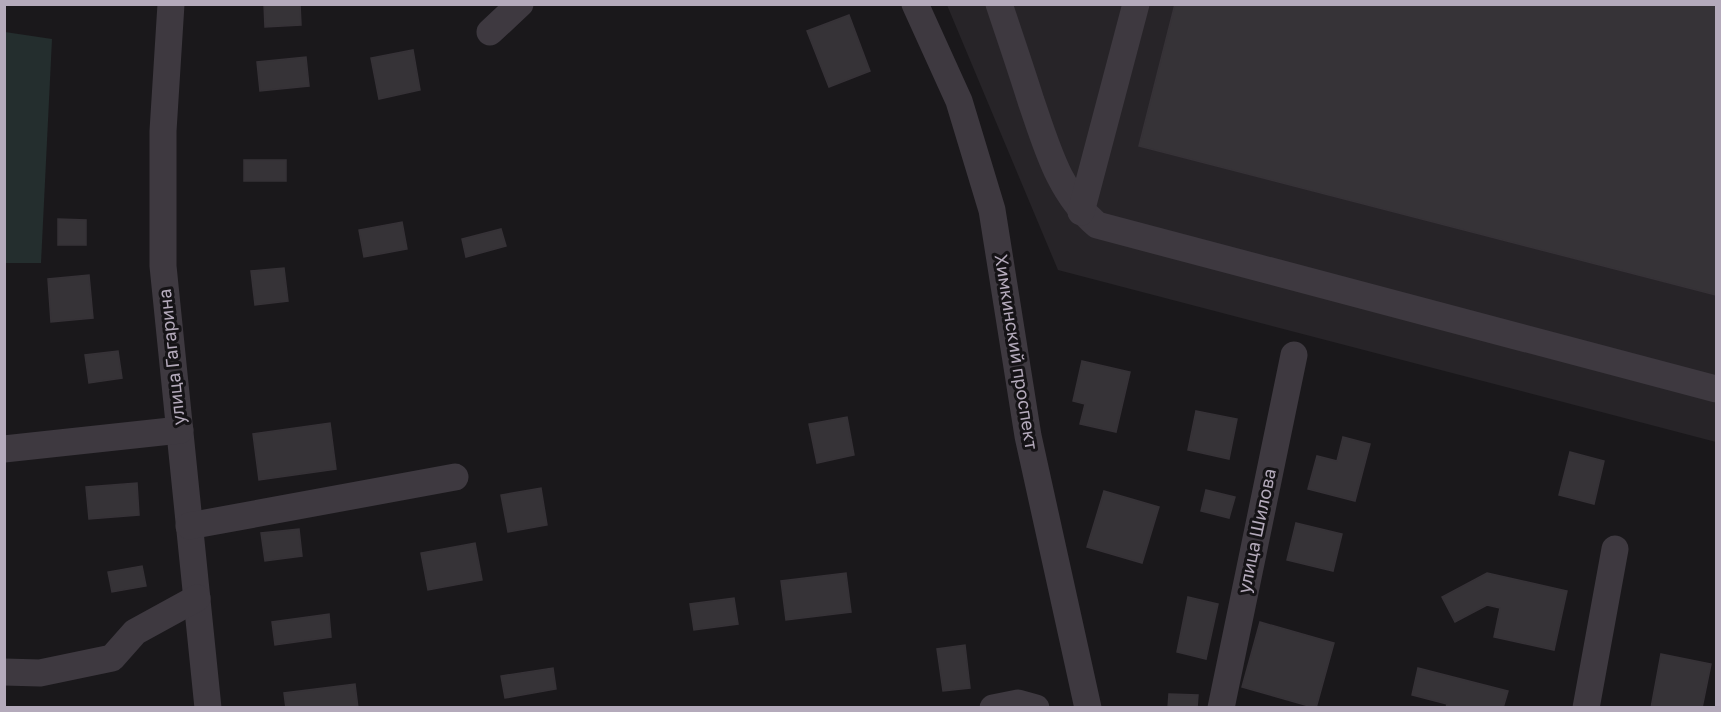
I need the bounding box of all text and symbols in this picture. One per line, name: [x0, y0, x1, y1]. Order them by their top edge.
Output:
street label: Химкинский проспект: [991, 253, 1043, 451]
street label: улица Гагарина: [153, 288, 189, 426]
street label: улица Шилова: [1232, 466, 1280, 595]

